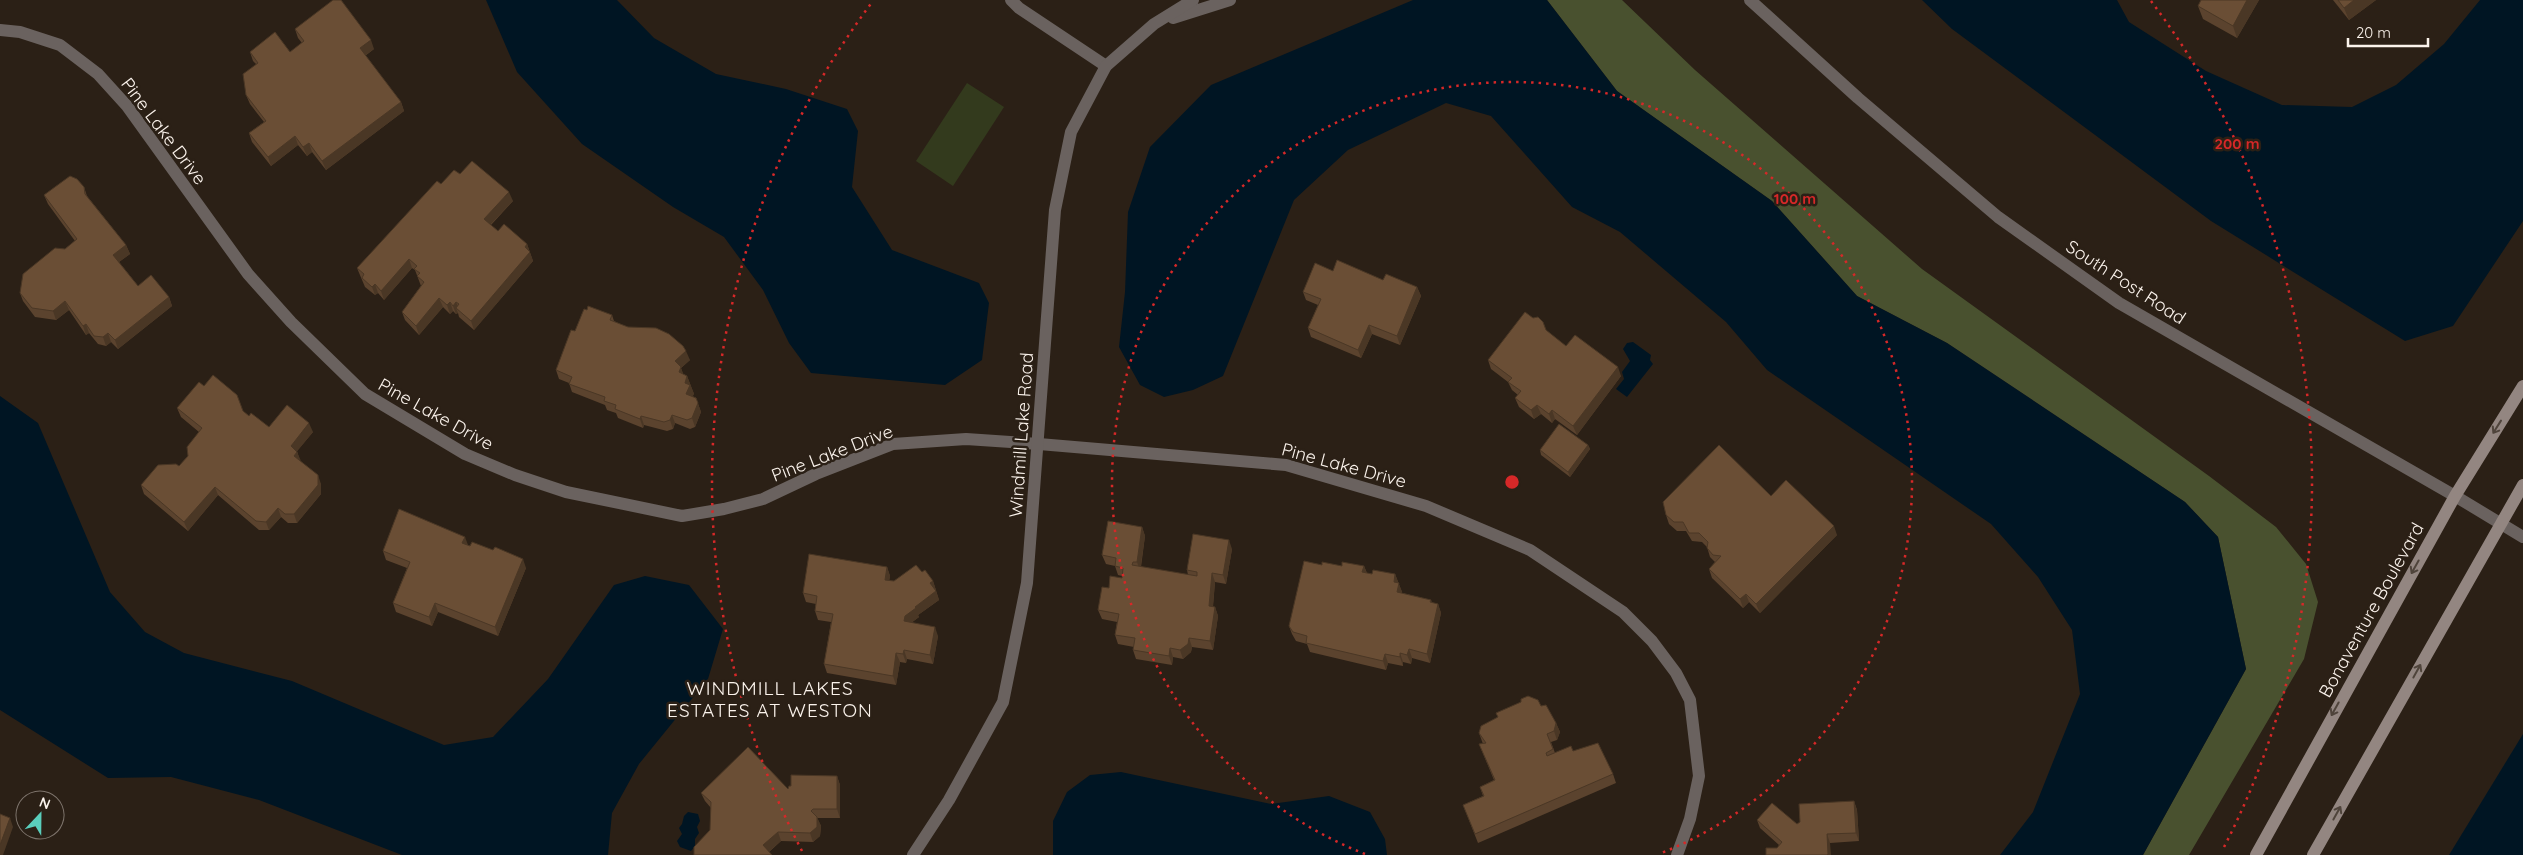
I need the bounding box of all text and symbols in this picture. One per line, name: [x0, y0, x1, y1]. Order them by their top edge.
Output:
scale bar: [2348, 15, 2428, 47]
text: 20 m: [2356, 23, 2391, 42]
street label: Pine Lake Drive: [116, 73, 212, 189]
text: 200 m: [2215, 134, 2260, 153]
text: 100 m: [1774, 189, 1816, 208]
street label: South Post Road: [2062, 235, 2190, 329]
street label: Windmill Lake Road: [1004, 352, 1038, 518]
street label: Pine Lake Drive: [374, 373, 498, 455]
street label: Pine Lake Drive: [768, 419, 896, 487]
one-way arrow: [2492, 420, 2502, 434]
street label: Pine Lake Drive: [1279, 437, 1409, 493]
centre of rings: [1503, 473, 1521, 491]
street label: Bonaventure Boulevard: [2313, 519, 2429, 701]
one-way arrow: [2410, 560, 2420, 575]
one-way arrow: [2413, 664, 2422, 679]
district label: WINDMILL LAKES ESTATES AT WESTON: [667, 676, 873, 722]
one-way arrow: [2330, 701, 2340, 716]
north arrow: [15, 790, 65, 840]
text: N: [37, 793, 53, 813]
one-way arrow: [2332, 805, 2342, 820]

